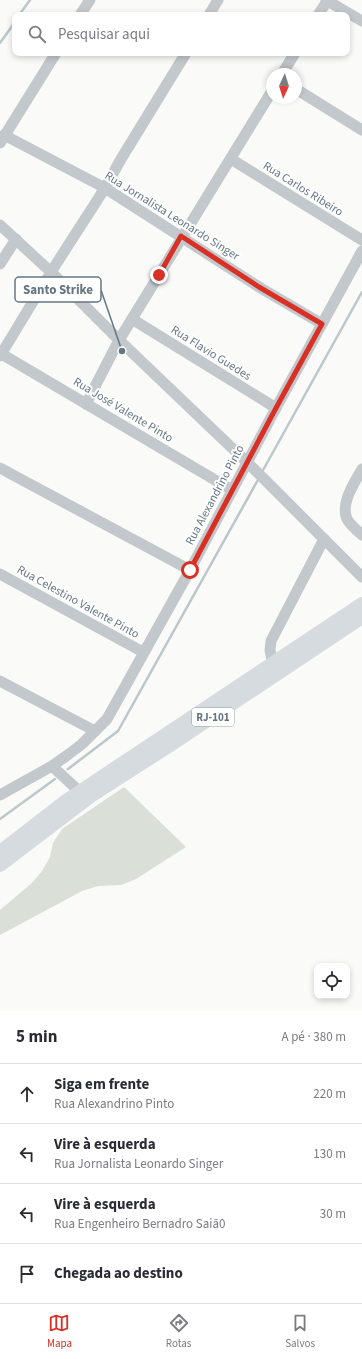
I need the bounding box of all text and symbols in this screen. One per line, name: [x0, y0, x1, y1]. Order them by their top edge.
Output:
search box: [12, 12, 350, 56]
icon: search: [26, 23, 48, 45]
text: Pesquisar aqui: [58, 24, 150, 45]
north arrow: [266, 68, 302, 104]
street label: Rua Carlos Ribeiro: [260, 157, 346, 221]
street label: Rua Jornalista Leonardo Singer: [101, 167, 243, 265]
route end: [150, 266, 168, 284]
callout: Santo Strike: [15, 277, 101, 302]
text: Santo Strike: [23, 281, 93, 299]
street label: Rua Flavio Guedes: [168, 321, 254, 385]
street label: Rua José Valente Pinto: [70, 373, 176, 447]
street label: Rua Alexandrino Pinto: [181, 442, 249, 548]
street label: Rua Celestino Valente Pinto: [14, 561, 142, 643]
route start: [181, 561, 199, 579]
road number: RJ-101: [192, 708, 234, 726]
map controls: [314, 963, 350, 999]
button: locate: [314, 963, 350, 999]
text: 5 min: [16, 1025, 57, 1049]
text: A pé · 380 m: [281, 1028, 346, 1046]
text: Siga em frente: [54, 1074, 149, 1095]
icon: ahead: [16, 1083, 38, 1105]
text: 220 m: [313, 1085, 346, 1103]
text: Rua Alexandrino Pinto: [54, 1095, 174, 1113]
text: Vire à esquerda: [54, 1134, 156, 1155]
icon: left: [16, 1143, 38, 1165]
text: 130 m: [313, 1145, 346, 1163]
text: Rua Jornalista Leonardo Singer: [54, 1155, 223, 1173]
text: Vire à esquerda: [54, 1194, 156, 1215]
icon: left: [16, 1203, 38, 1225]
text: 30 m: [320, 1205, 346, 1223]
text: Rua Engenheiro Bernadro Saiā0: [54, 1215, 225, 1233]
icon: arrive: [16, 1263, 38, 1285]
text: Chegada ao destino: [54, 1263, 183, 1284]
tab: Mapa: [47, 1312, 72, 1351]
tab: Rotas: [166, 1312, 191, 1351]
tab: Salvos: [285, 1312, 315, 1351]

